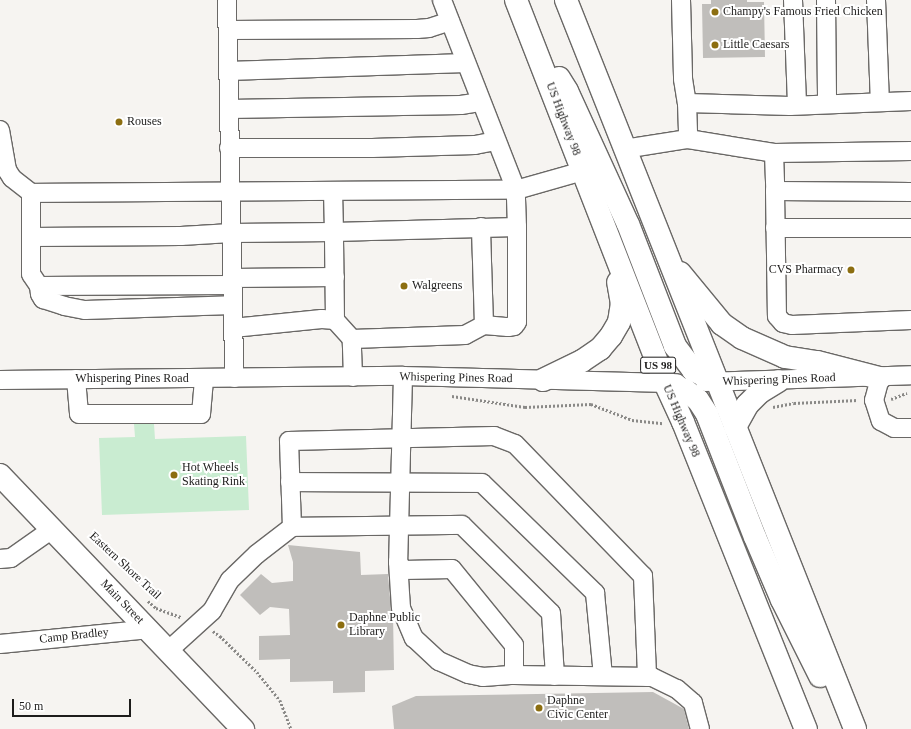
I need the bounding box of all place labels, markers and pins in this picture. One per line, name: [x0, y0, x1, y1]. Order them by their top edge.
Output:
place label: Champy's Famous Fried Chicken: [723, 5, 883, 19]
marker: Champy's Famous Fried Chicken: [710, 7, 720, 17]
place label: Little Caesars: [723, 38, 789, 52]
marker: Little Caesars: [710, 40, 720, 50]
place label: Rouses: [127, 115, 162, 129]
marker: Rouses: [114, 117, 124, 127]
place label: CVS Pharmacy: [769, 263, 843, 277]
marker: CVS Pharmacy: [846, 265, 856, 275]
place label: Walgreens: [412, 279, 462, 293]
marker: Walgreens: [399, 281, 409, 291]
place label: Hot Wheels Skating Rink: [182, 461, 245, 489]
marker: Hot Wheels Skating Rink: [169, 470, 179, 480]
place label: Daphne Public Library: [349, 611, 420, 639]
marker: Daphne Public Library: [336, 620, 346, 630]
place label: Daphne Civic Center: [547, 694, 608, 722]
marker: Daphne Civic Center: [534, 703, 544, 713]

